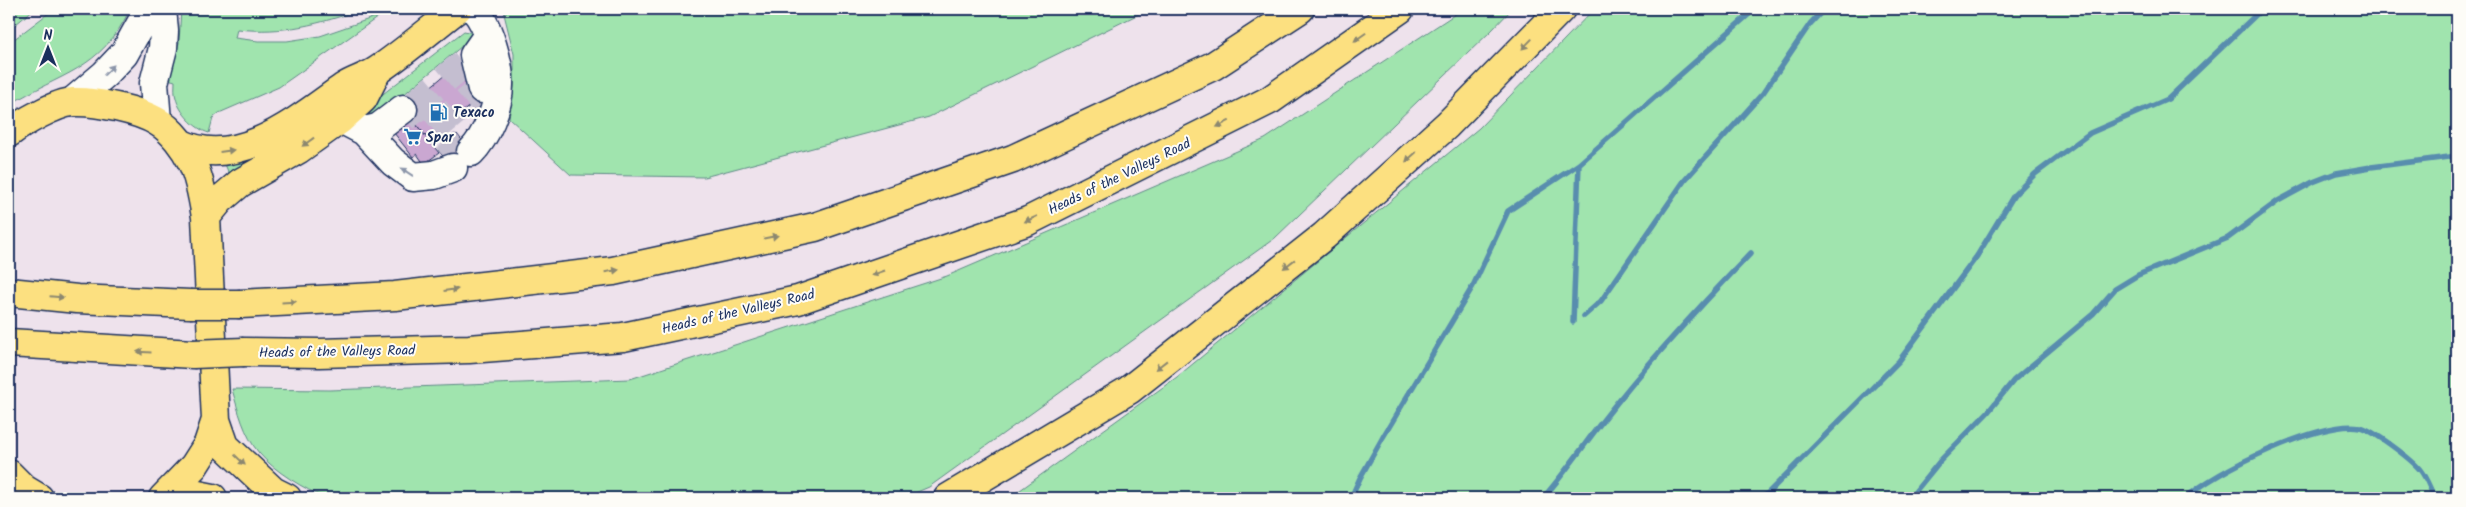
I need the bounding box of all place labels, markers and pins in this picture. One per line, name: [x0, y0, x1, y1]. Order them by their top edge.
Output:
fuel station icon: Texaco: [429, 102, 449, 122]
place label: Texaco: [453, 102, 495, 124]
supermarket icon: Spar: [402, 127, 422, 147]
place label: Spar: [426, 127, 454, 149]

